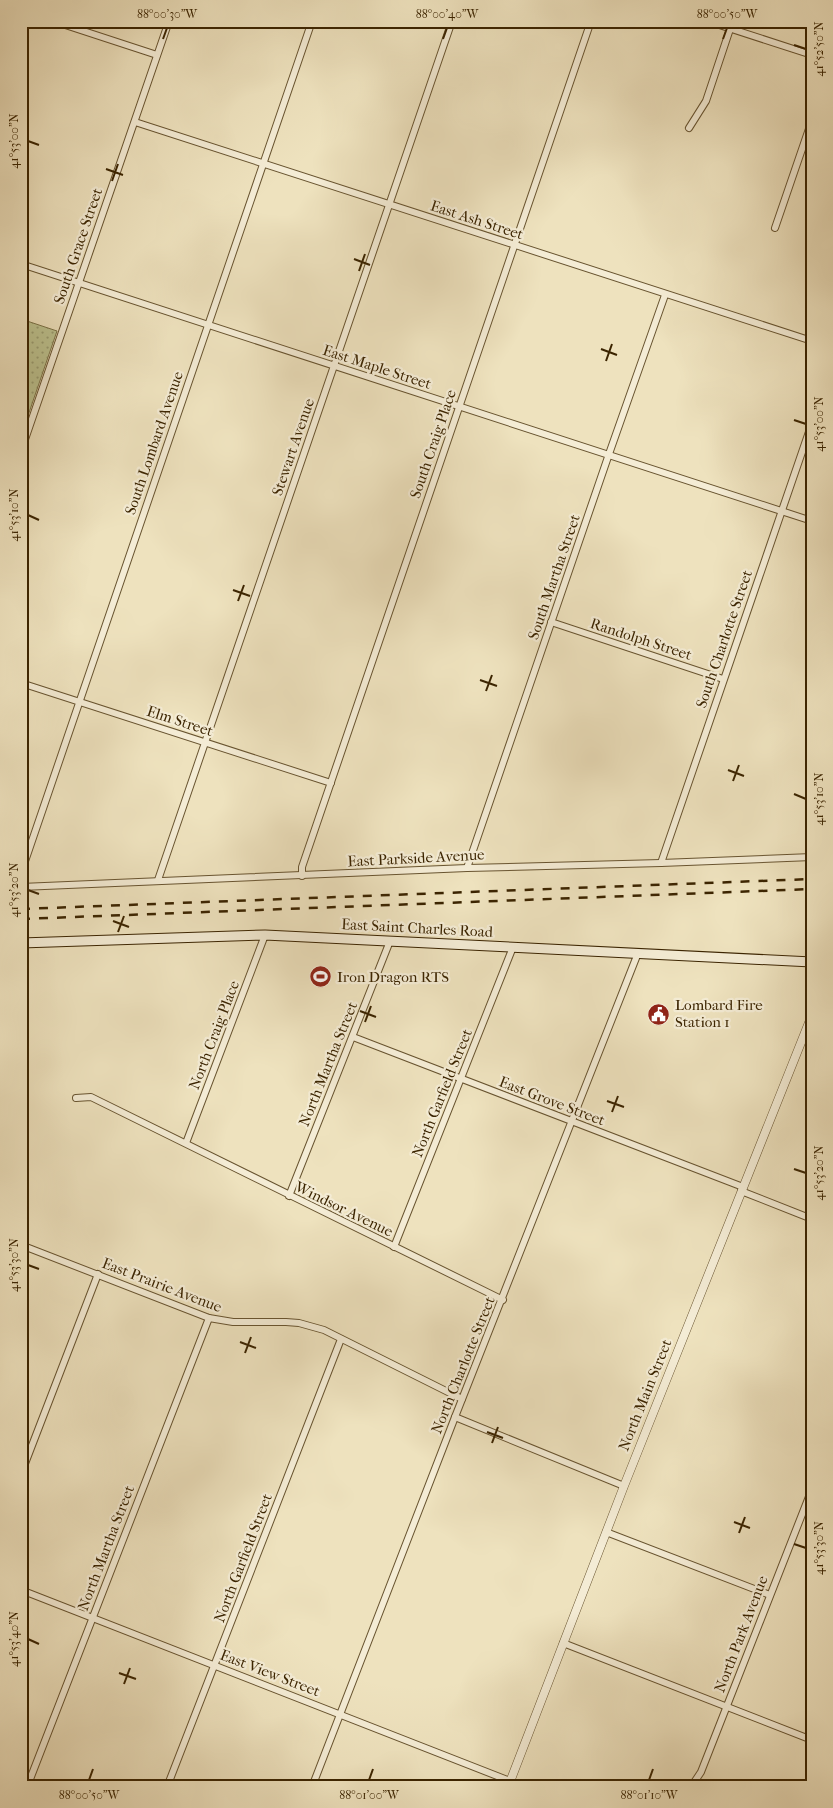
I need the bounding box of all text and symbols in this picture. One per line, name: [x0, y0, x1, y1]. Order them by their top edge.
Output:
text: 88°00'30"W: [137, 7, 198, 21]
text: 88°00'40"W: [416, 7, 479, 21]
text: 88°00'50"W: [697, 7, 758, 21]
text: 41°52'50"N: [812, 21, 826, 77]
text: 41°53'00"N: [7, 113, 21, 169]
street label: South Grace Street: [50, 185, 106, 306]
street label: East Ash Street: [428, 197, 526, 244]
street label: East Maple Street: [320, 341, 434, 393]
street label: South Lombard Avenue: [121, 368, 187, 517]
street label: South Craig Place: [406, 387, 460, 501]
street label: Stewart Avenue: [268, 395, 318, 498]
text: 41°53'00"N: [812, 396, 826, 452]
text: 41°53'10"N: [7, 488, 21, 542]
street label: South Martha Street: [524, 511, 584, 642]
street label: South Charlotte Street: [692, 567, 756, 710]
street label: Randolph Street: [588, 614, 695, 664]
street label: Elm Street: [145, 702, 216, 740]
text: 41°53'10"N: [812, 772, 826, 826]
street label: East Parkside Avenue: [347, 845, 485, 871]
text: 41°53'20"N: [7, 863, 21, 917]
street label: East Saint Charles Road: [341, 915, 494, 941]
sports icon: Iron Dragon RTS: [309, 965, 333, 989]
place label: Iron Dragon RTS: [337, 968, 449, 986]
street label: North Craig Place: [185, 977, 243, 1092]
place label: Lombard Fire Station 1: [675, 996, 763, 1031]
street label: North Martha Street: [295, 999, 361, 1129]
public building icon: Lombard Fire Station 1: [647, 1002, 671, 1026]
street label: North Garfield Street: [408, 1026, 476, 1160]
street label: East Grove Street: [497, 1073, 608, 1130]
text: 41°53'20"N: [812, 1146, 826, 1200]
street label: Windsor Avenue: [291, 1177, 397, 1241]
text: 41°53'30"N: [7, 1238, 21, 1292]
street label: East Prairie Avenue: [100, 1254, 225, 1316]
street label: North Charlotte Street: [427, 1293, 499, 1436]
street label: North Main Street: [614, 1336, 676, 1453]
street label: North Martha Street: [74, 1482, 138, 1613]
street label: North Garfield Street: [210, 1490, 276, 1625]
text: 41°53'30"N: [812, 1521, 826, 1575]
street label: North Park Avenue: [710, 1573, 772, 1695]
text: 41°53'40"N: [7, 1611, 21, 1667]
street label: East View Street: [218, 1646, 323, 1701]
text: 88°00'50"W: [59, 1788, 120, 1802]
text: 88°01'00"W: [339, 1788, 400, 1802]
text: 88°01'10"W: [620, 1788, 679, 1802]

